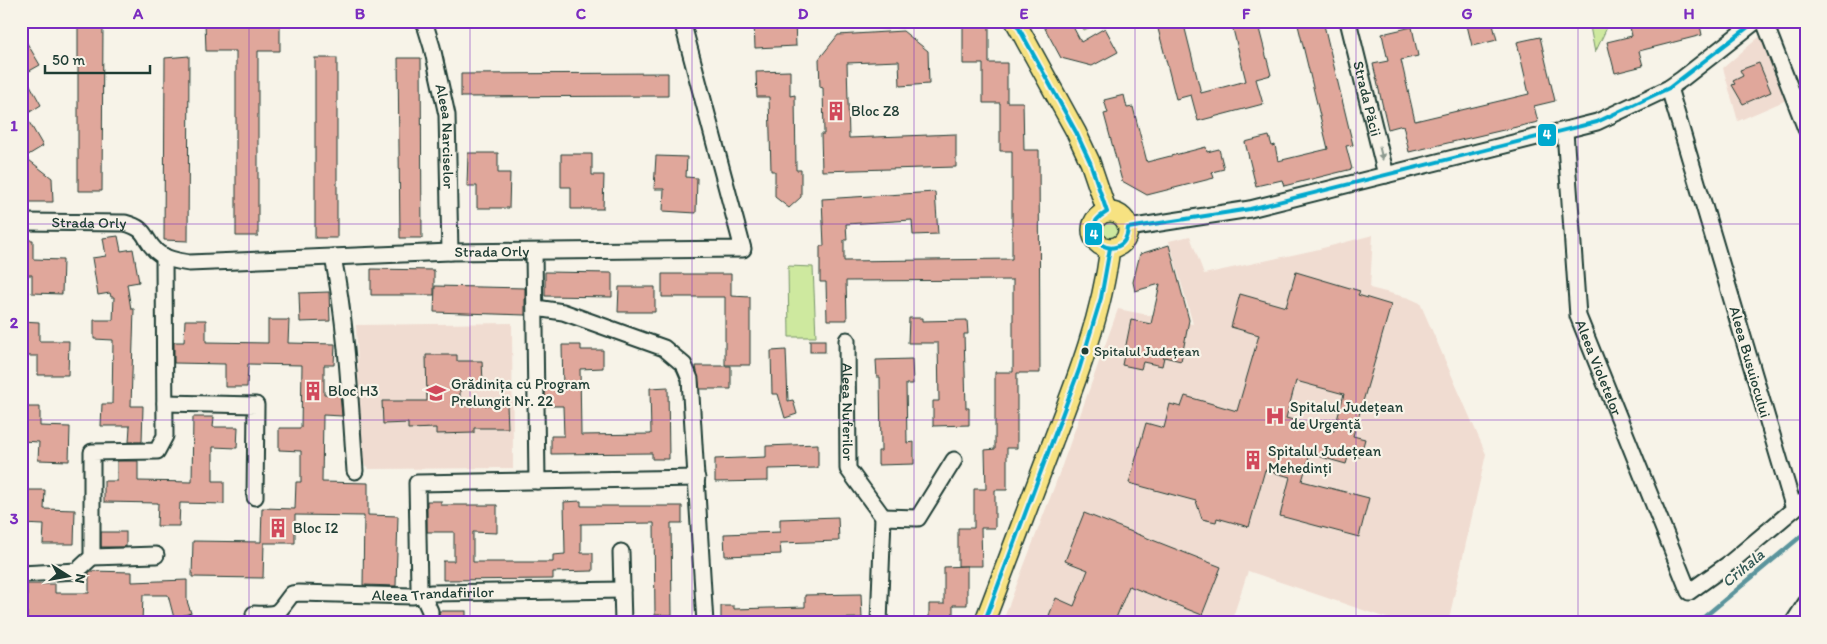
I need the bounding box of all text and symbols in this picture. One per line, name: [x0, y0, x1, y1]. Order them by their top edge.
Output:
text: A: [132, 4, 144, 23]
text: B: [355, 4, 366, 23]
text: C: [576, 4, 587, 23]
text: D: [798, 4, 809, 23]
text: E: [1020, 4, 1029, 23]
text: F: [1242, 4, 1251, 23]
text: G: [1461, 4, 1473, 23]
text: H: [1683, 4, 1695, 23]
scale bar: [45, 42, 150, 74]
text: 50 m: [52, 51, 85, 69]
street label: Strada Păcii: [1349, 59, 1385, 138]
street label: Aleea Narciselor: [431, 82, 458, 189]
building icon: Bloc Z8: [825, 100, 847, 122]
place label: Bloc Z8: [851, 102, 900, 120]
text: 1: [10, 116, 18, 135]
line badge: 4: [1537, 123, 1557, 147]
text: 4: [1543, 126, 1552, 143]
one-way arrow: [1377, 146, 1385, 161]
street label: Strada Orly: [52, 213, 126, 232]
line badge: 4: [1084, 222, 1103, 246]
text: 4: [1090, 226, 1099, 243]
street label: Strada Orly: [454, 242, 529, 261]
street label: Aleea Busuiocului: [1725, 304, 1775, 420]
text: 2: [10, 313, 19, 332]
street label: Aleea Violetelor: [1571, 317, 1626, 418]
place label: Spitalul Județean: [1094, 343, 1200, 360]
marker: Spitalul Județean: [1080, 346, 1090, 356]
street label: Aleea Nuferilor: [838, 363, 857, 461]
place label: Grădinița cu Program Prelungit Nr. 22: [451, 375, 590, 410]
building icon: Bloc H3: [302, 380, 324, 402]
place label: Bloc H3: [328, 382, 378, 400]
school or university icon: Grădinița cu Program Prelungit Nr. 22: [425, 382, 447, 404]
place label: Spitalul Județean de Urgență: [1290, 398, 1404, 433]
hospital icon: Spitalul Județean de Urgență: [1264, 405, 1286, 427]
place label: Spitalul Județean Mehedinți: [1268, 442, 1382, 477]
building icon: Spitalul Județean Mehedinți: [1242, 449, 1264, 471]
text: 3: [10, 509, 19, 528]
building icon: Bloc I2: [267, 517, 289, 539]
place label: Bloc I2: [293, 519, 338, 537]
water label: Crihala: [1718, 544, 1769, 591]
north arrow: [42, 552, 92, 602]
text: N: [71, 572, 90, 585]
street label: Aleea Trandafirilor: [372, 583, 494, 605]

